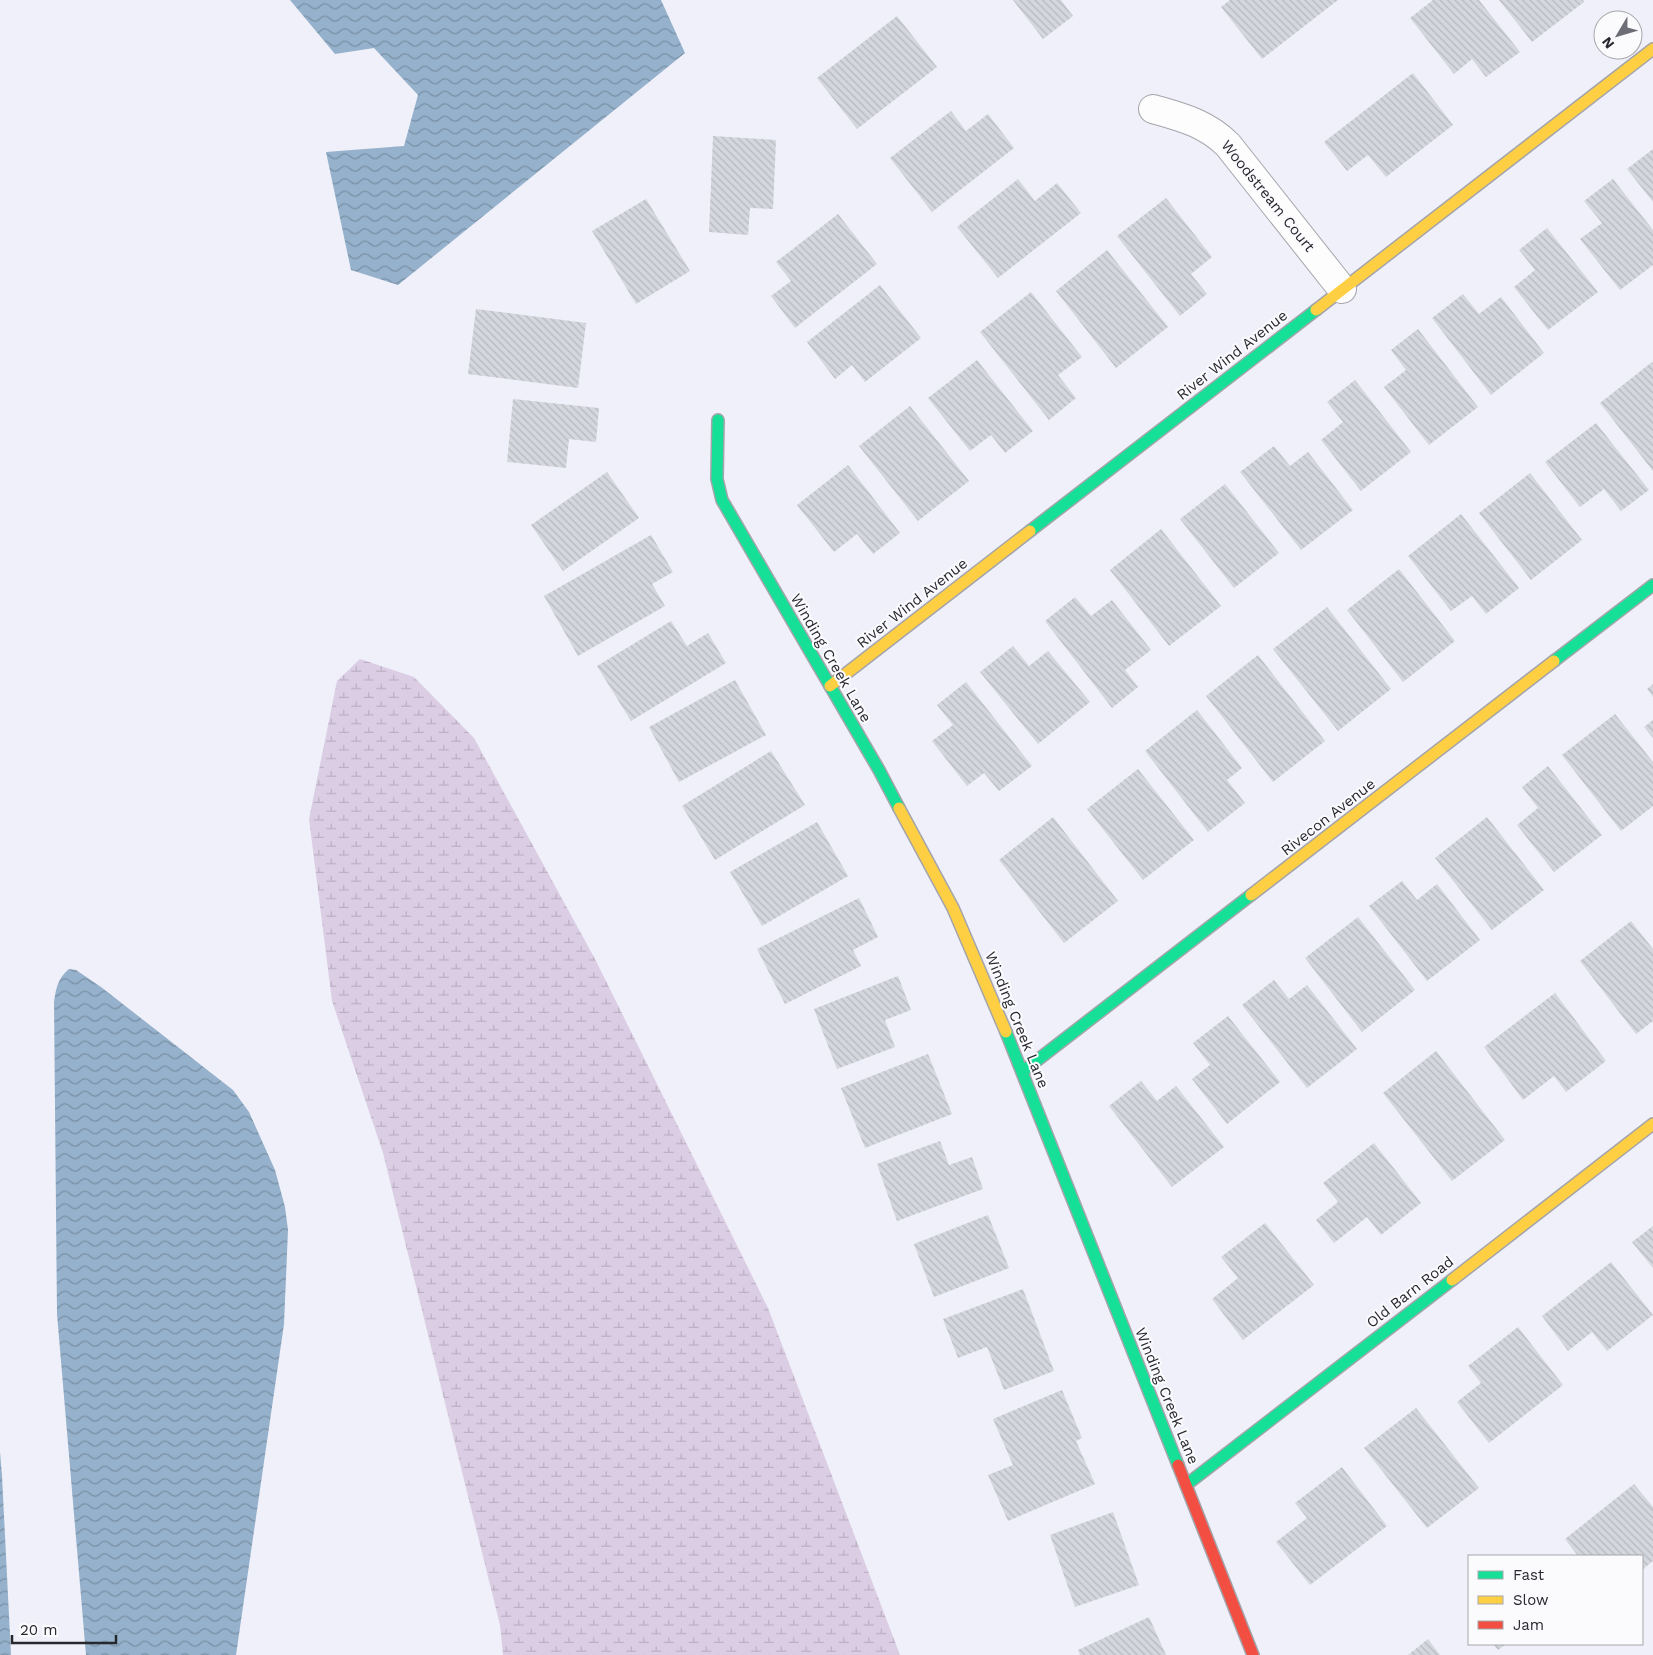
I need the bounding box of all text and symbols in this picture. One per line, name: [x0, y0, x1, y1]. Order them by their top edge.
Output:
north arrow: [1593, 10, 1643, 60]
text: N: [1598, 34, 1617, 52]
street label: Woodstream Court: [1217, 137, 1319, 256]
street label: River Wind Avenue: [1173, 306, 1291, 404]
street label: River Wind Avenue: [853, 554, 971, 652]
street label: Winding Creek Lane: [787, 590, 875, 726]
street label: Rivecon Avenue: [1277, 775, 1379, 859]
street label: Winding Creek Lane: [981, 949, 1053, 1091]
street label: Old Barn Road: [1363, 1252, 1457, 1332]
street label: Winding Creek Lane: [1131, 1325, 1203, 1467]
legend: [1468, 1555, 1643, 1645]
text: Fast: [1513, 1566, 1545, 1584]
text: Slow: [1513, 1591, 1549, 1609]
scale bar: [12, 1612, 116, 1644]
text: Jam: [1513, 1616, 1544, 1634]
text: 20 m: [20, 1621, 58, 1639]

